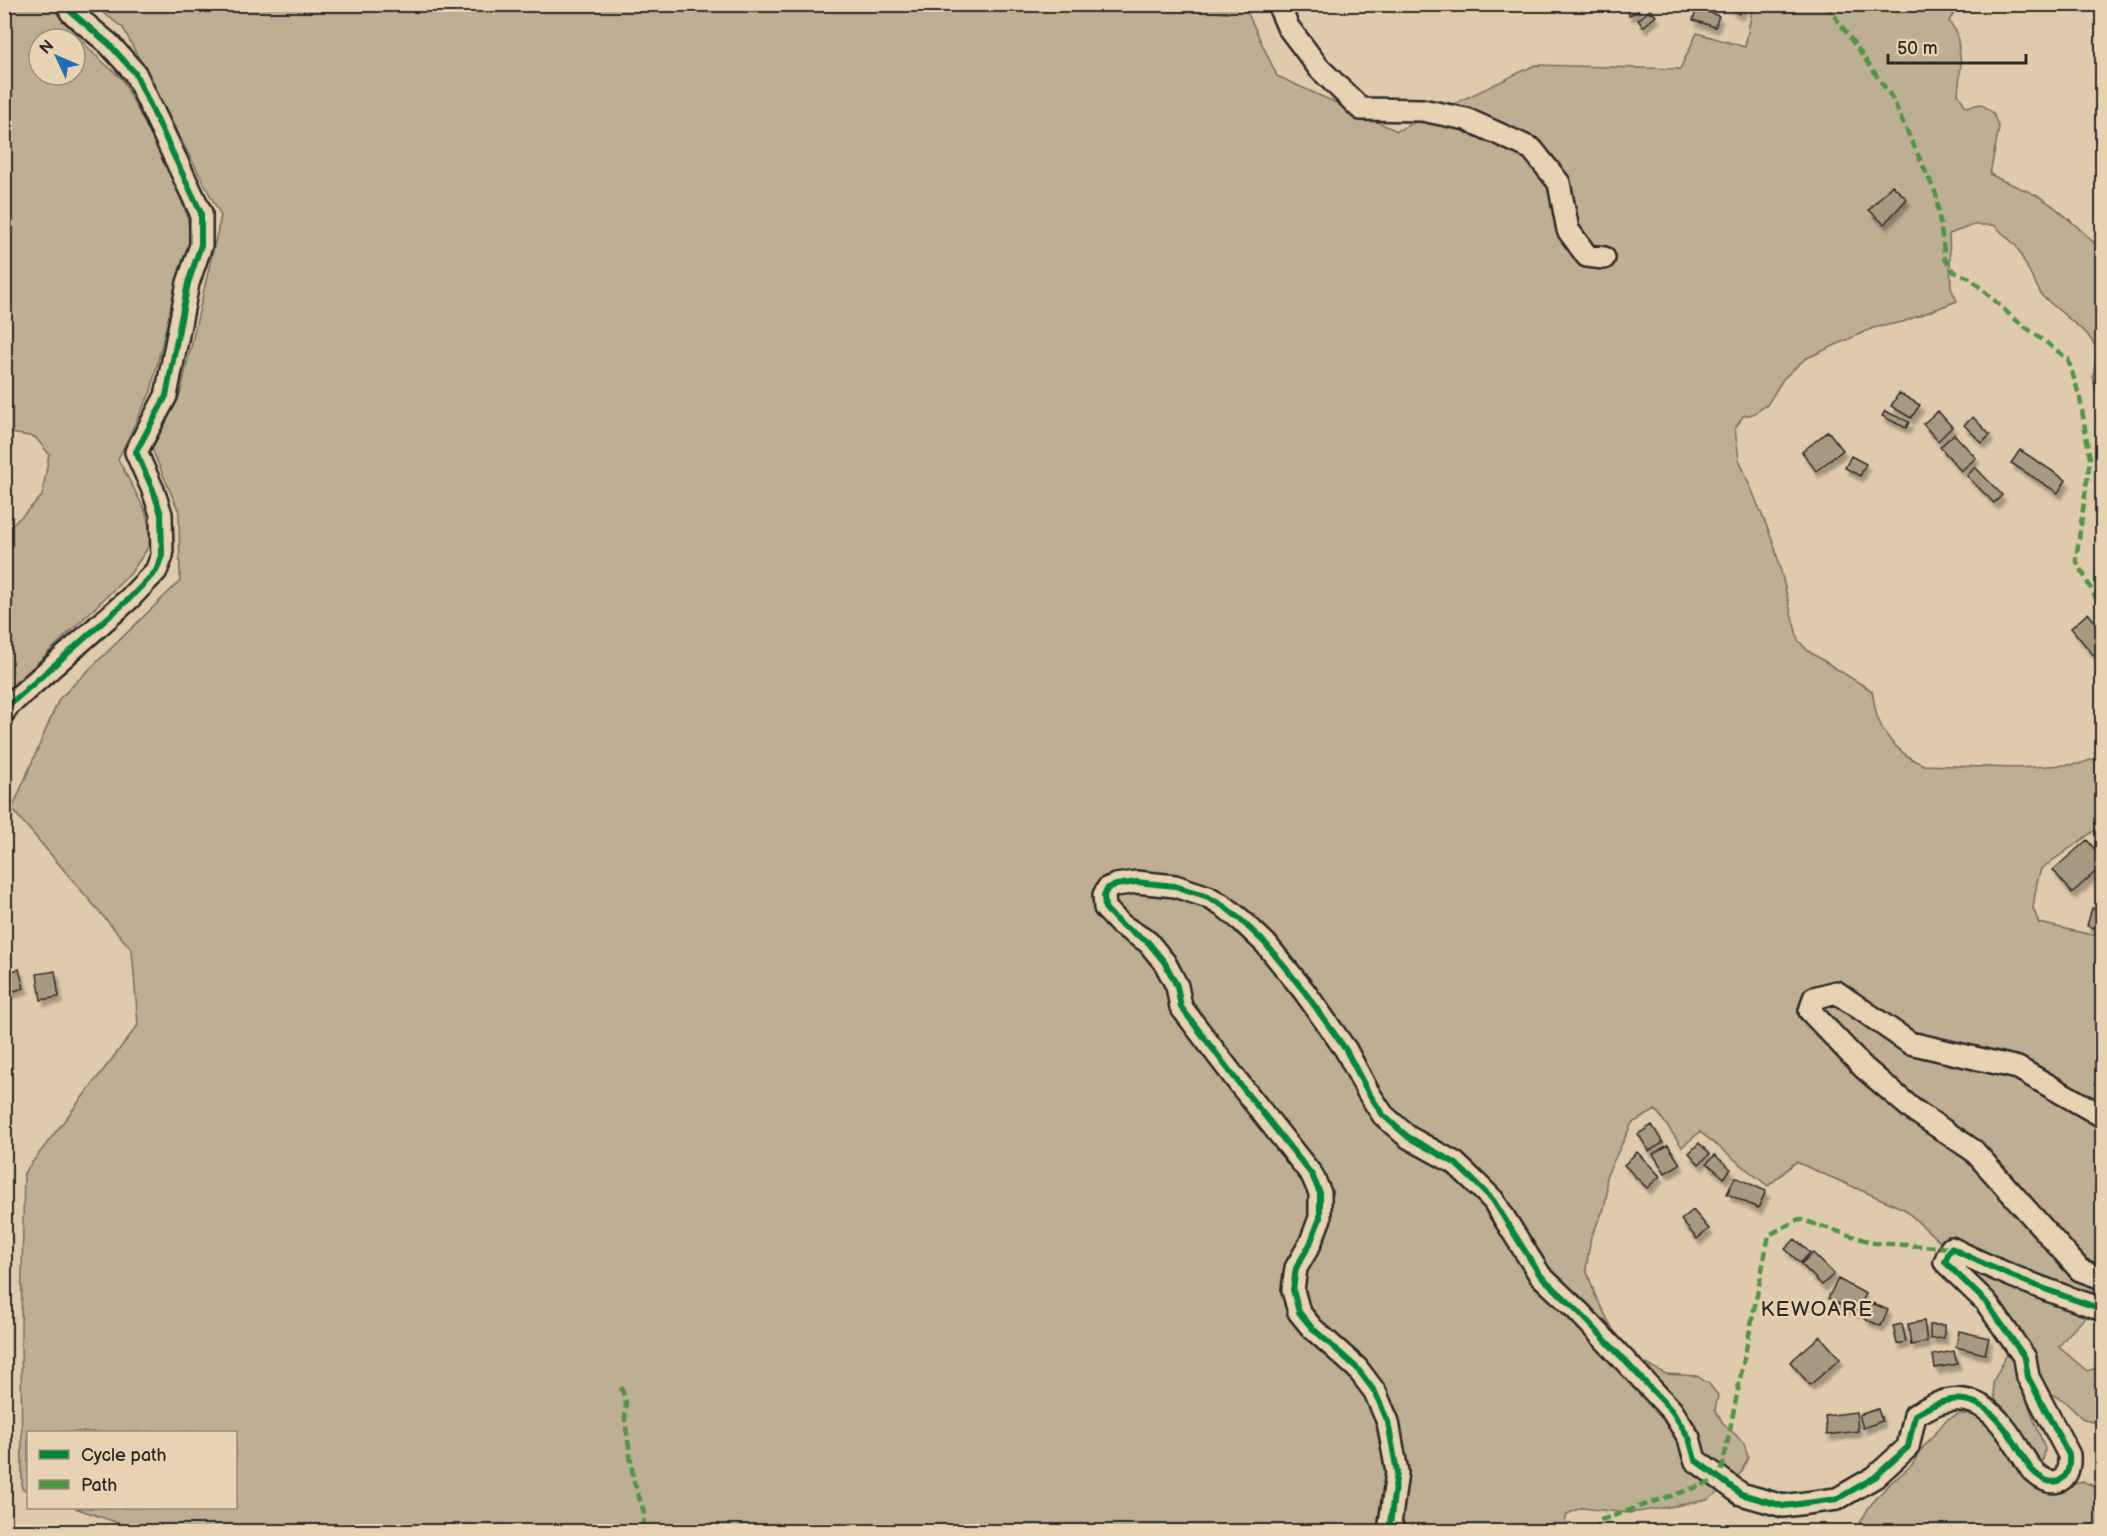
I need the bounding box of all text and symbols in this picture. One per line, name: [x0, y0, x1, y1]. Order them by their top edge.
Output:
north arrow: [27, 27, 87, 87]
scale bar: [1888, 27, 2026, 65]
text: N: [36, 37, 58, 59]
text: 50 m: [1897, 38, 1938, 59]
district label: KEWOARE: [1760, 1297, 1874, 1322]
legend: [27, 1431, 237, 1509]
text: Cycle path: [81, 1445, 167, 1466]
text: Path: [81, 1475, 117, 1496]

